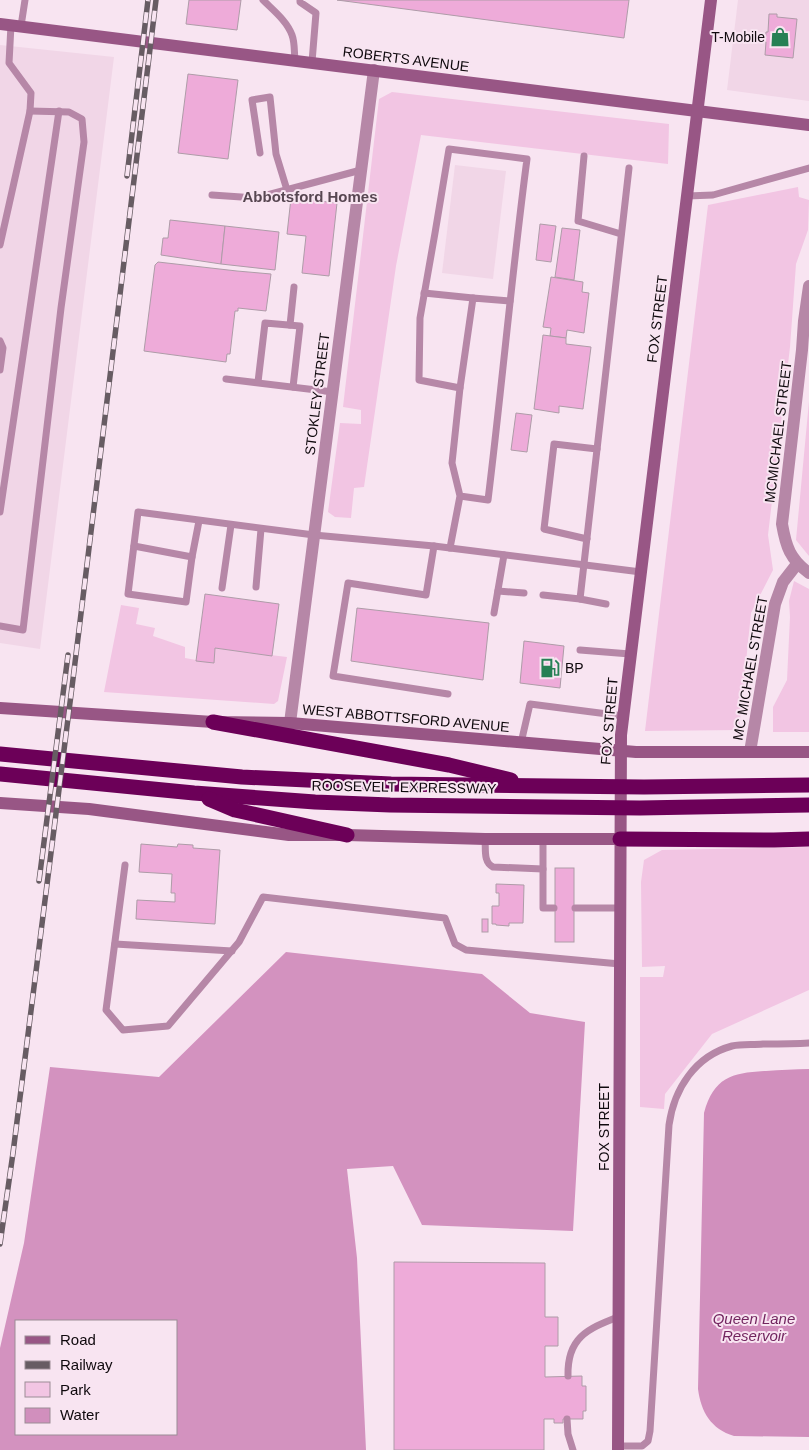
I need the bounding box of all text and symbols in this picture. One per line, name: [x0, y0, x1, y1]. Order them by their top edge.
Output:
shop icon: T-Mobile: [769, 26, 791, 48]
place label: T-Mobile: [711, 29, 765, 45]
street label: ROBERTS AVENUE: [342, 43, 470, 75]
district label: Abbotsford Homes: [243, 188, 378, 205]
street label: FOX STREET: [644, 274, 670, 364]
street label: STOKLEY STREET: [302, 331, 333, 456]
street label: MCMICHAEL STREET: [761, 360, 795, 504]
street label: MC MICHAEL STREET: [729, 594, 771, 742]
fuel station icon: BP: [539, 657, 561, 679]
place label: BP: [565, 660, 584, 676]
street label: FOX STREET: [597, 676, 621, 765]
street label: WEST ABBOTTSFORD AVENUE: [302, 701, 510, 735]
street label: ROOSEVELT EXPRESSWAY: [312, 777, 497, 797]
street label: FOX STREET: [596, 1083, 612, 1171]
water label: Queen Lane Reservoir: [713, 1310, 795, 1344]
legend: [15, 1320, 178, 1435]
text: Road: [60, 1331, 96, 1348]
text: Railway: [60, 1356, 113, 1373]
text: Park: [60, 1381, 91, 1398]
text: Water: [60, 1406, 99, 1423]

